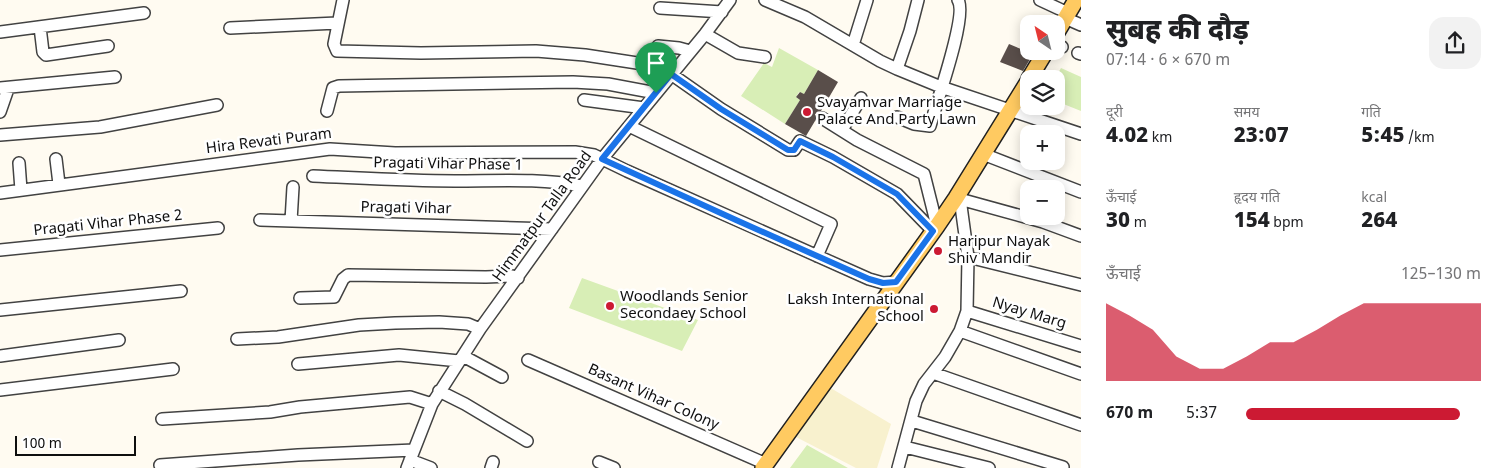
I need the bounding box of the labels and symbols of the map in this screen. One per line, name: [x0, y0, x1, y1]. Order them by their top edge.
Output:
north arrow: [1020, 15, 1065, 60]
pin: [635, 42, 677, 93]
place label: Svayamvar Marriage Palace And Party Lawn: [817, 94, 976, 130]
marker: Svayamvar Marriage Palace And Party Lawn: [801, 106, 813, 118]
street label: Hira Revati Puram: [205, 125, 333, 159]
street label: Himmatpur Talla Road: [489, 148, 597, 286]
street label: Pragati Vihar Phase 1: [373, 154, 523, 176]
street label: Pragati Vihar: [360, 199, 452, 219]
street label: Pragati Vihar Phase 2: [33, 207, 183, 241]
place label: Haripur Nayak Shiv Mandir: [948, 233, 1050, 269]
marker: Haripur Nayak Shiv Mandir: [932, 245, 944, 257]
place label: Woodlands Senior Secondaey School: [620, 288, 748, 324]
place label: Laksh International School: [787, 291, 924, 327]
street label: Nyay Marg: [990, 294, 1068, 334]
marker: Woodlands Senior Secondaey School: [604, 300, 616, 312]
marker: Laksh International School: [928, 303, 940, 315]
street label: Basant Vihar Colony: [585, 361, 722, 436]
scale bar: [15, 433, 136, 456]

